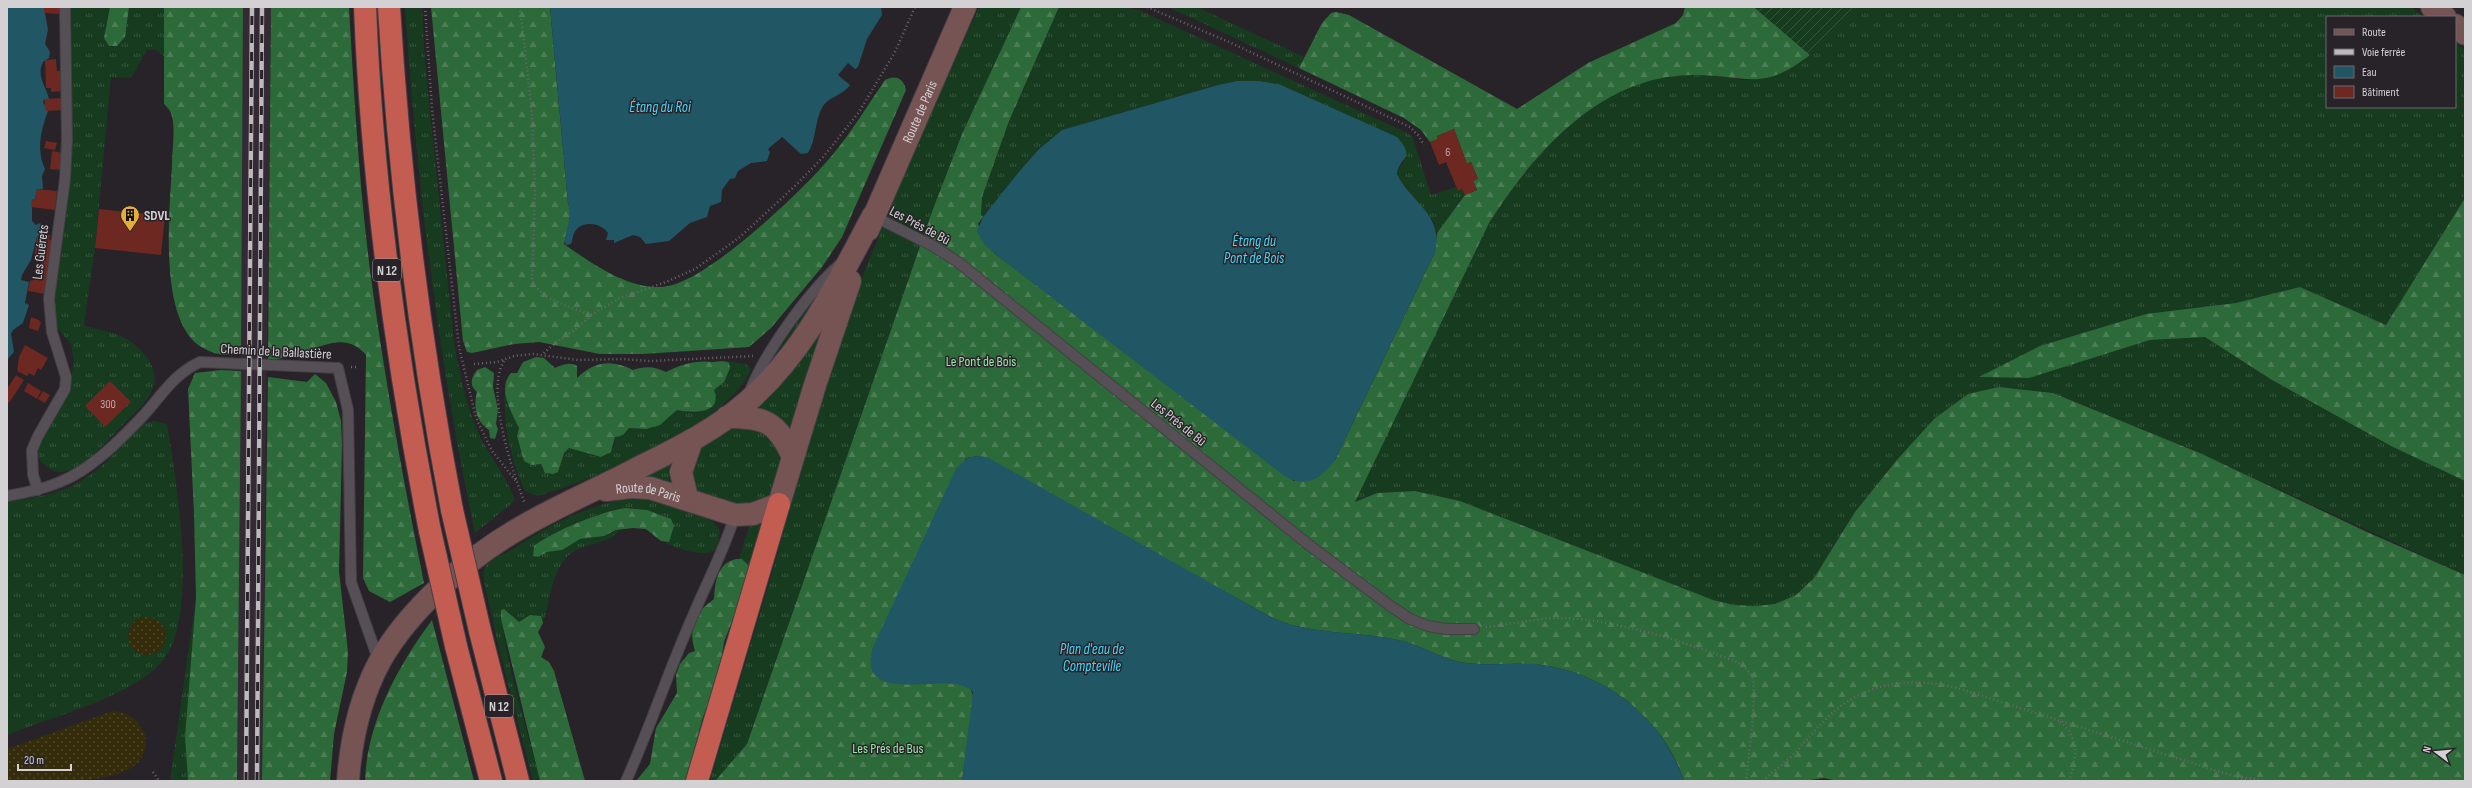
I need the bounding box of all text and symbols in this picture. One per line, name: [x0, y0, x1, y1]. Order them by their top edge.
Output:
legend: [2326, 16, 2456, 108]
text: Route: [2362, 25, 2386, 40]
text: Voie ferrée: [2362, 45, 2406, 60]
text: Eau: [2362, 65, 2376, 80]
street label: Route de Paris: [899, 78, 941, 146]
text: Bâtiment: [2362, 85, 2400, 100]
water label: Étang du Roi: [629, 98, 692, 117]
house number: 6: [1445, 145, 1451, 160]
street label: Les Prés de Bû: [887, 202, 953, 249]
building icon: SDVL: [119, 204, 141, 232]
place label: SDVL: [144, 207, 170, 224]
street label: Les Guérets: [29, 224, 52, 280]
water label: Étang du Pont de Bois: [1224, 232, 1285, 268]
road number: N 12: [373, 259, 401, 281]
street label: Chemin de la Ballastière: [220, 340, 332, 363]
park label: Le Pont de Bois: [946, 353, 1016, 370]
street label: Les Prés de Bû: [1148, 395, 1210, 450]
house number: 300: [100, 397, 116, 412]
street label: Route de Paris: [615, 479, 683, 506]
water label: Plan d'eau de Compteville: [1060, 640, 1124, 676]
road number: N 12: [485, 695, 513, 717]
north arrow: [2416, 732, 2456, 772]
park label: Les Prés de Bus: [852, 740, 924, 757]
text: N: [2420, 745, 2434, 754]
scale bar: [18, 746, 71, 772]
text: 20 m: [24, 753, 44, 768]

